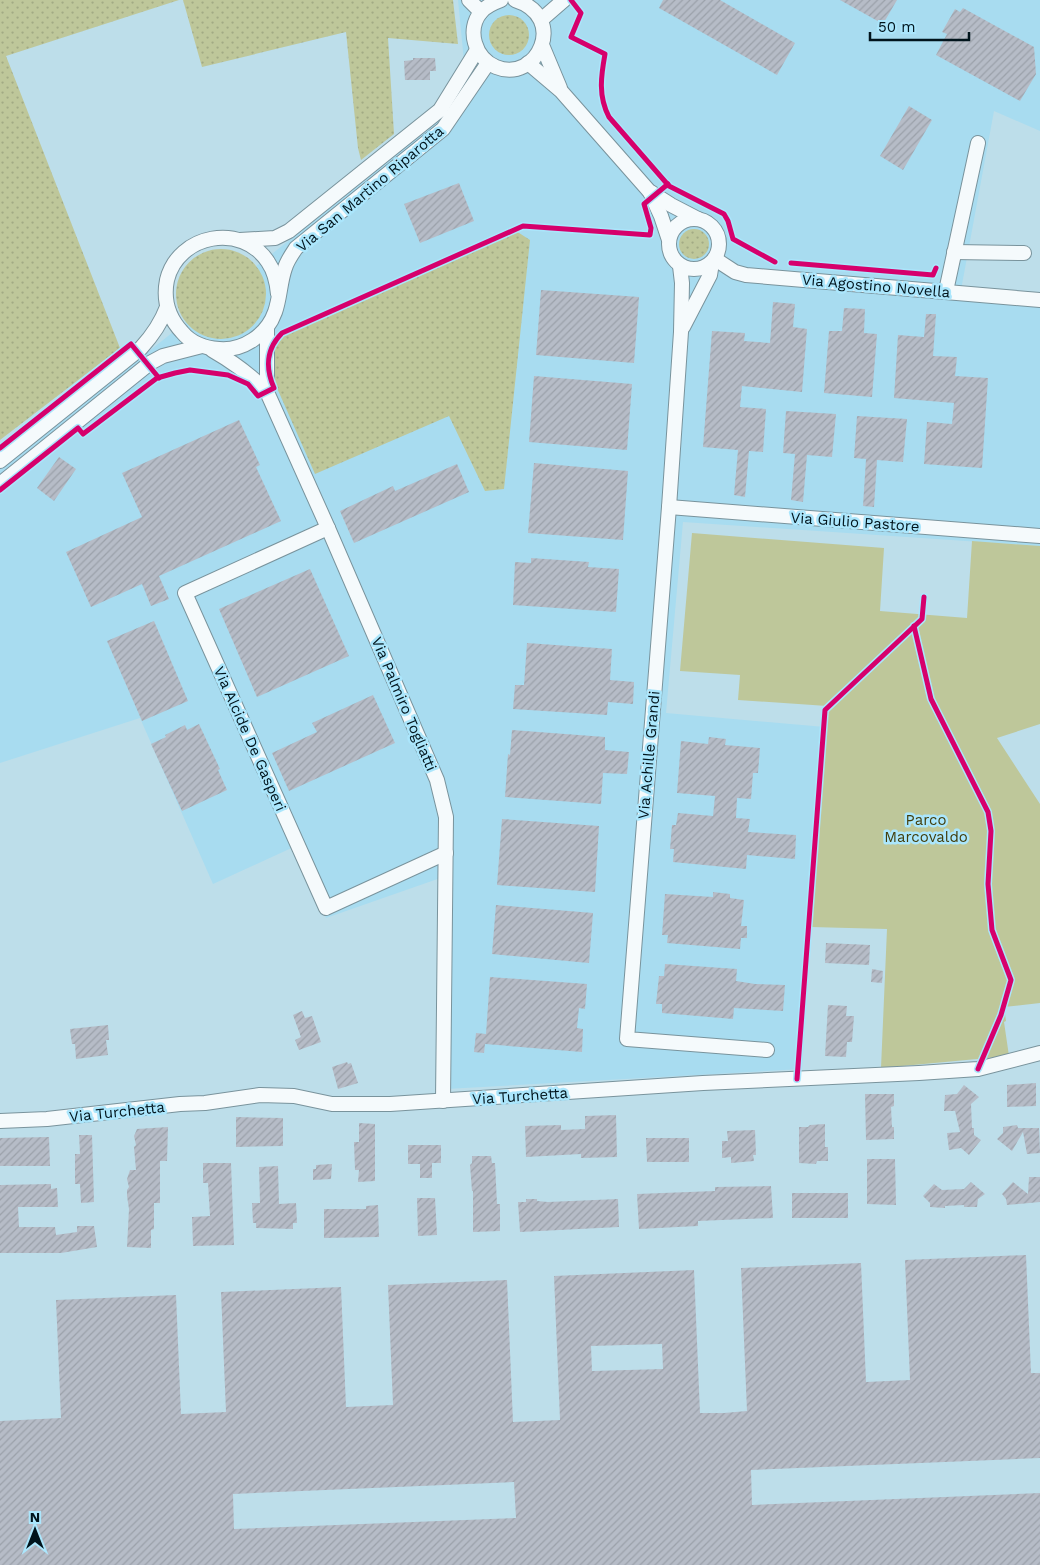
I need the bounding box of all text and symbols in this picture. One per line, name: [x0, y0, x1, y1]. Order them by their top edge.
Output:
scale bar: [870, 10, 969, 42]
text: 50 m: [878, 18, 915, 36]
street label: Via San Martino Riparotta: [293, 122, 448, 256]
street label: Via Agostino Novella: [801, 271, 951, 301]
street label: Via Giulio Pastore: [790, 509, 920, 535]
street label: Via Palmiro Togliatti: [368, 634, 440, 774]
street label: Via Alcide De Gasperi: [210, 664, 290, 814]
street label: Via Achille Grandi: [634, 690, 664, 820]
park label: Parco Marcovaldo: [884, 811, 968, 846]
street label: Via Turchetta: [471, 1084, 569, 1108]
street label: Via Turchetta: [68, 1098, 166, 1126]
north arrow: [10, 1505, 60, 1555]
text: N: [30, 1509, 40, 1525]

